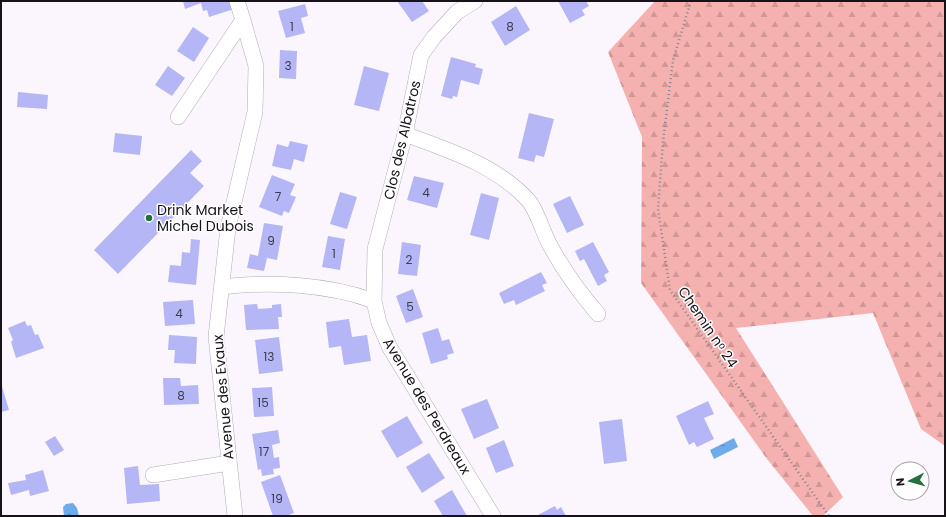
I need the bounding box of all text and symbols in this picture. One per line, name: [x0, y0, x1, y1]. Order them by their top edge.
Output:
house number: 1: [290, 18, 294, 35]
house number: 8: [506, 18, 514, 35]
house number: 3: [284, 57, 292, 74]
street label: Clos des Albatros: [379, 78, 425, 202]
house number: 4: [422, 184, 430, 201]
house number: 7: [275, 188, 282, 205]
place label: Drink Market Michel Dubois: [157, 200, 254, 236]
marker: Drink Market Michel Dubois: [144, 213, 154, 223]
house number: 9: [267, 232, 275, 249]
house number: 1: [332, 245, 336, 262]
house number: 2: [406, 251, 413, 268]
street label: Chemin nᵒ 24: [673, 283, 743, 372]
house number: 5: [406, 298, 414, 315]
house number: 4: [175, 305, 183, 322]
street label: Avenue des Evaux: [208, 333, 238, 460]
street label: Avenue des Perdreaux: [378, 334, 476, 478]
house number: 13: [264, 348, 274, 365]
house number: 8: [177, 387, 185, 404]
house number: 15: [257, 394, 269, 411]
house number: 17: [259, 443, 270, 460]
north arrow: [890, 461, 930, 501]
text: N: [892, 477, 908, 487]
house number: 19: [271, 490, 283, 507]

